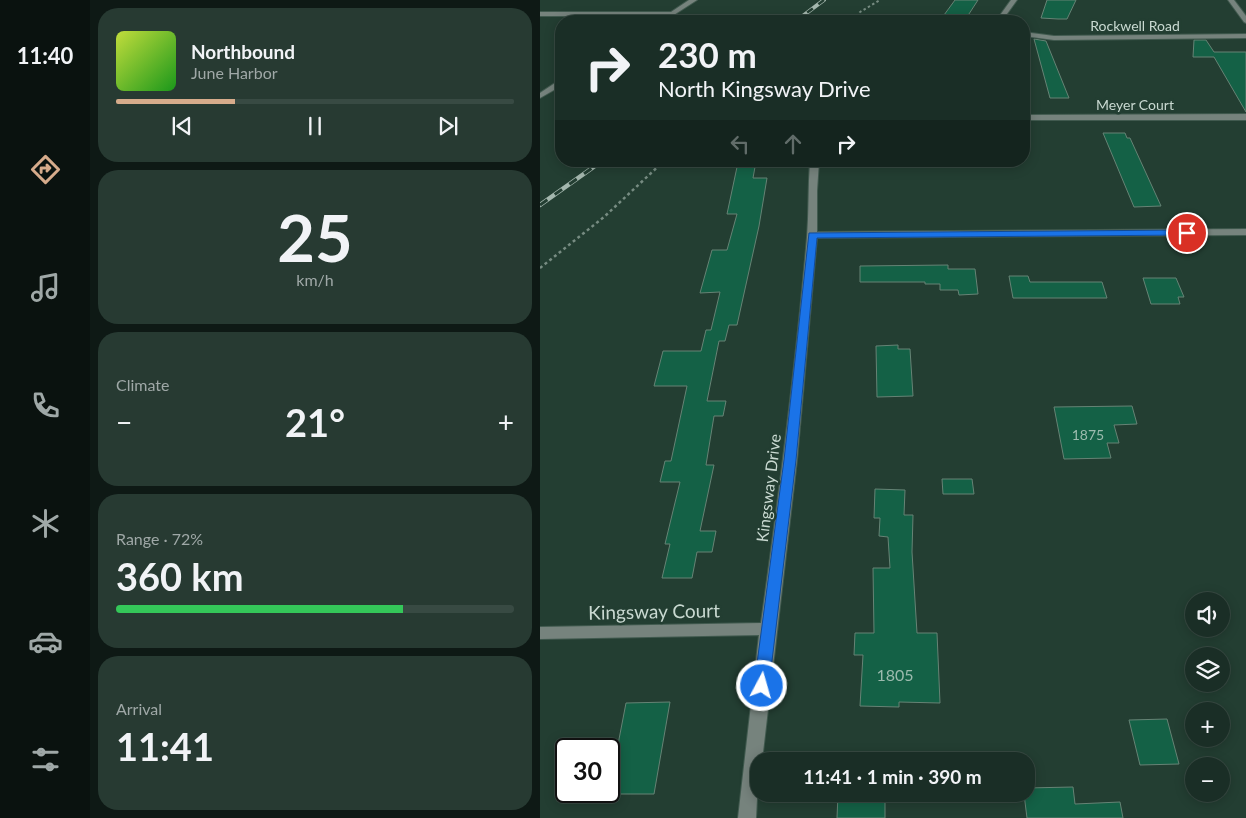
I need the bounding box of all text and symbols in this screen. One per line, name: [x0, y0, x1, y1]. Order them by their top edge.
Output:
street label: Rockwell Road: [1090, 17, 1180, 34]
text: 230 m: [658, 33, 757, 75]
icon: right: [575, 35, 640, 100]
text: Northbound: [191, 40, 295, 63]
text: 11:40: [17, 42, 73, 69]
text: June Harbor: [191, 63, 278, 82]
text: North Kingsway Drive: [658, 75, 871, 102]
street label: Meyer Court: [1096, 96, 1174, 113]
icon: previous: [168, 112, 196, 140]
icon: pause: [301, 112, 329, 140]
icon: next: [434, 112, 462, 140]
icon: left: [726, 130, 754, 158]
icon: ahead: [779, 130, 807, 158]
icon: right: [832, 130, 860, 158]
icon: directions: [28, 152, 63, 187]
text: 25: [277, 198, 353, 276]
pin: [1166, 212, 1208, 254]
icon: arrive: [1173, 219, 1201, 247]
icon: music: [28, 270, 63, 305]
text: km/h: [296, 270, 334, 289]
text: Climate: [116, 375, 169, 394]
icon: phone: [28, 388, 63, 423]
text: 21°: [285, 399, 345, 445]
text: −: [116, 405, 132, 439]
text: +: [498, 405, 514, 439]
house number: 1875: [1072, 426, 1104, 443]
street label: Kingsway Drive: [752, 433, 784, 543]
icon: climate: [28, 506, 63, 541]
text: Range · 72%: [116, 529, 203, 548]
text: 360 km: [116, 553, 244, 599]
map controls: [1185, 592, 1230, 802]
button: sound: [1185, 592, 1230, 637]
street label: Kingsway Court: [588, 598, 720, 624]
icon: car: [28, 624, 63, 659]
button: layers: [1185, 647, 1230, 692]
position arrow: [735, 659, 787, 711]
house number: 1805: [876, 665, 914, 684]
text: Arrival: [116, 699, 162, 718]
button: +: [1185, 702, 1230, 747]
text: 11:41: [116, 723, 214, 769]
speed limit sign: 30: [555, 738, 620, 803]
icon: filters: [28, 742, 63, 777]
button: −: [1185, 757, 1230, 802]
text: 11:41 · 1 min · 390 m: [803, 765, 982, 788]

